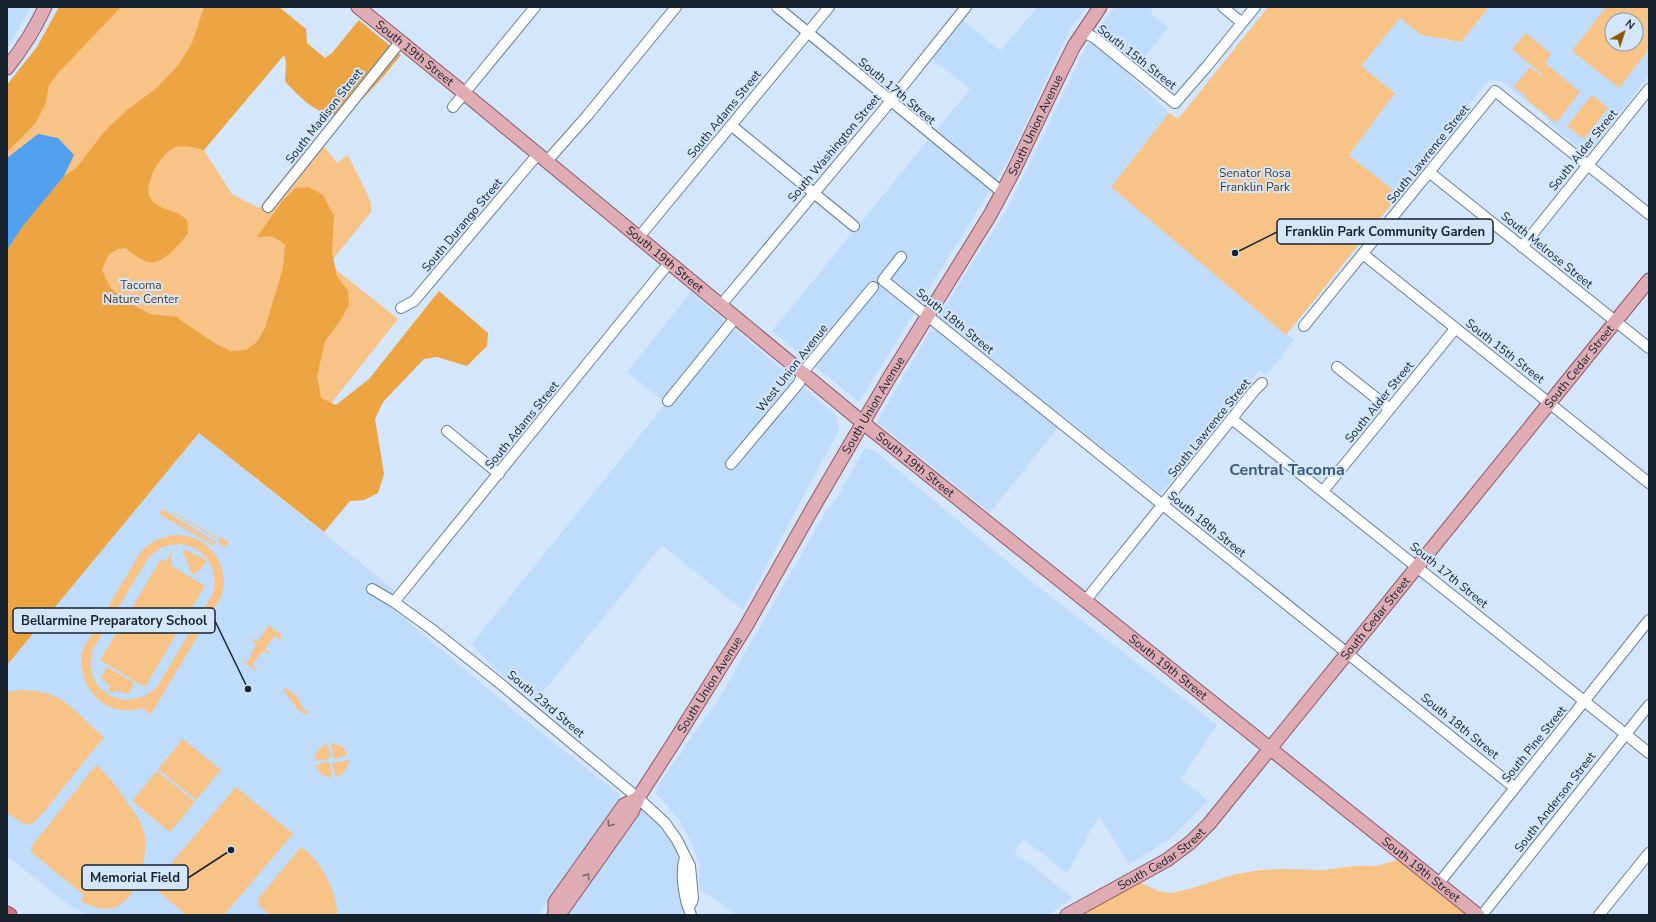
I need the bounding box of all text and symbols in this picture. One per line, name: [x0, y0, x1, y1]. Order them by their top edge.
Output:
north arrow: [1604, 12, 1644, 52]
street label: South 19th Street: [372, 16, 458, 90]
text: N: [1622, 16, 1638, 33]
street label: South 15th Street: [1094, 21, 1180, 93]
street label: South 17th Street: [855, 54, 940, 129]
street label: South Madison Street: [282, 65, 367, 167]
street label: South Adams Street: [684, 66, 765, 161]
street label: South Union Avenue: [1004, 72, 1067, 179]
street label: South Washington Street: [784, 90, 884, 205]
street label: South Lawrence Street: [1383, 101, 1473, 207]
street label: South Alder Street: [1545, 105, 1621, 194]
park label: Senator Rosa Franklin Park: [1219, 165, 1291, 195]
street label: South Durango Street: [418, 174, 506, 275]
street label: South Melrose Street: [1498, 208, 1597, 293]
callout: Franklin Park Community Garden: [1277, 219, 1493, 244]
street label: South 19th Street: [623, 222, 708, 296]
text: Franklin Park Community Garden: [1285, 223, 1485, 241]
park label: Tacoma Nature Center: [103, 277, 179, 307]
street label: South 18th Street: [913, 285, 998, 358]
street label: South 15th Street: [1462, 315, 1548, 387]
street label: West Union Avenue: [753, 321, 831, 415]
street label: South Cedar Street: [1541, 321, 1618, 411]
street label: South Union Avenue: [838, 353, 908, 457]
street label: South Alder Street: [1341, 357, 1417, 446]
street label: South Lawrence Street: [1164, 375, 1254, 481]
street label: South Adams Street: [482, 377, 563, 472]
street label: South 19th Street: [873, 428, 958, 501]
district label: Central Tacoma: [1229, 459, 1345, 481]
street label: South 18th Street: [1165, 488, 1250, 561]
street label: South 17th Street: [1407, 539, 1492, 612]
street label: South Cedar Street: [1337, 573, 1414, 663]
callout: Bellarmine Preparatory School: [13, 608, 215, 633]
text: Bellarmine Preparatory School: [21, 612, 208, 630]
street label: South 19th Street: [1126, 631, 1211, 704]
street label: South Union Avenue: [674, 634, 746, 736]
street label: South 23rd Street: [504, 667, 589, 742]
street label: South 18th Street: [1418, 690, 1503, 763]
street label: South Pine Street: [1498, 702, 1570, 786]
street label: South Anderson Street: [1511, 748, 1600, 855]
one-way arrow: [608, 820, 615, 827]
street label: South Cedar Street: [1115, 824, 1209, 894]
street label: South 19th Street: [1379, 833, 1464, 906]
callout: Memorial Field: [82, 865, 188, 890]
text: Memorial Field: [90, 869, 180, 887]
one-way arrow: [582, 873, 589, 880]

